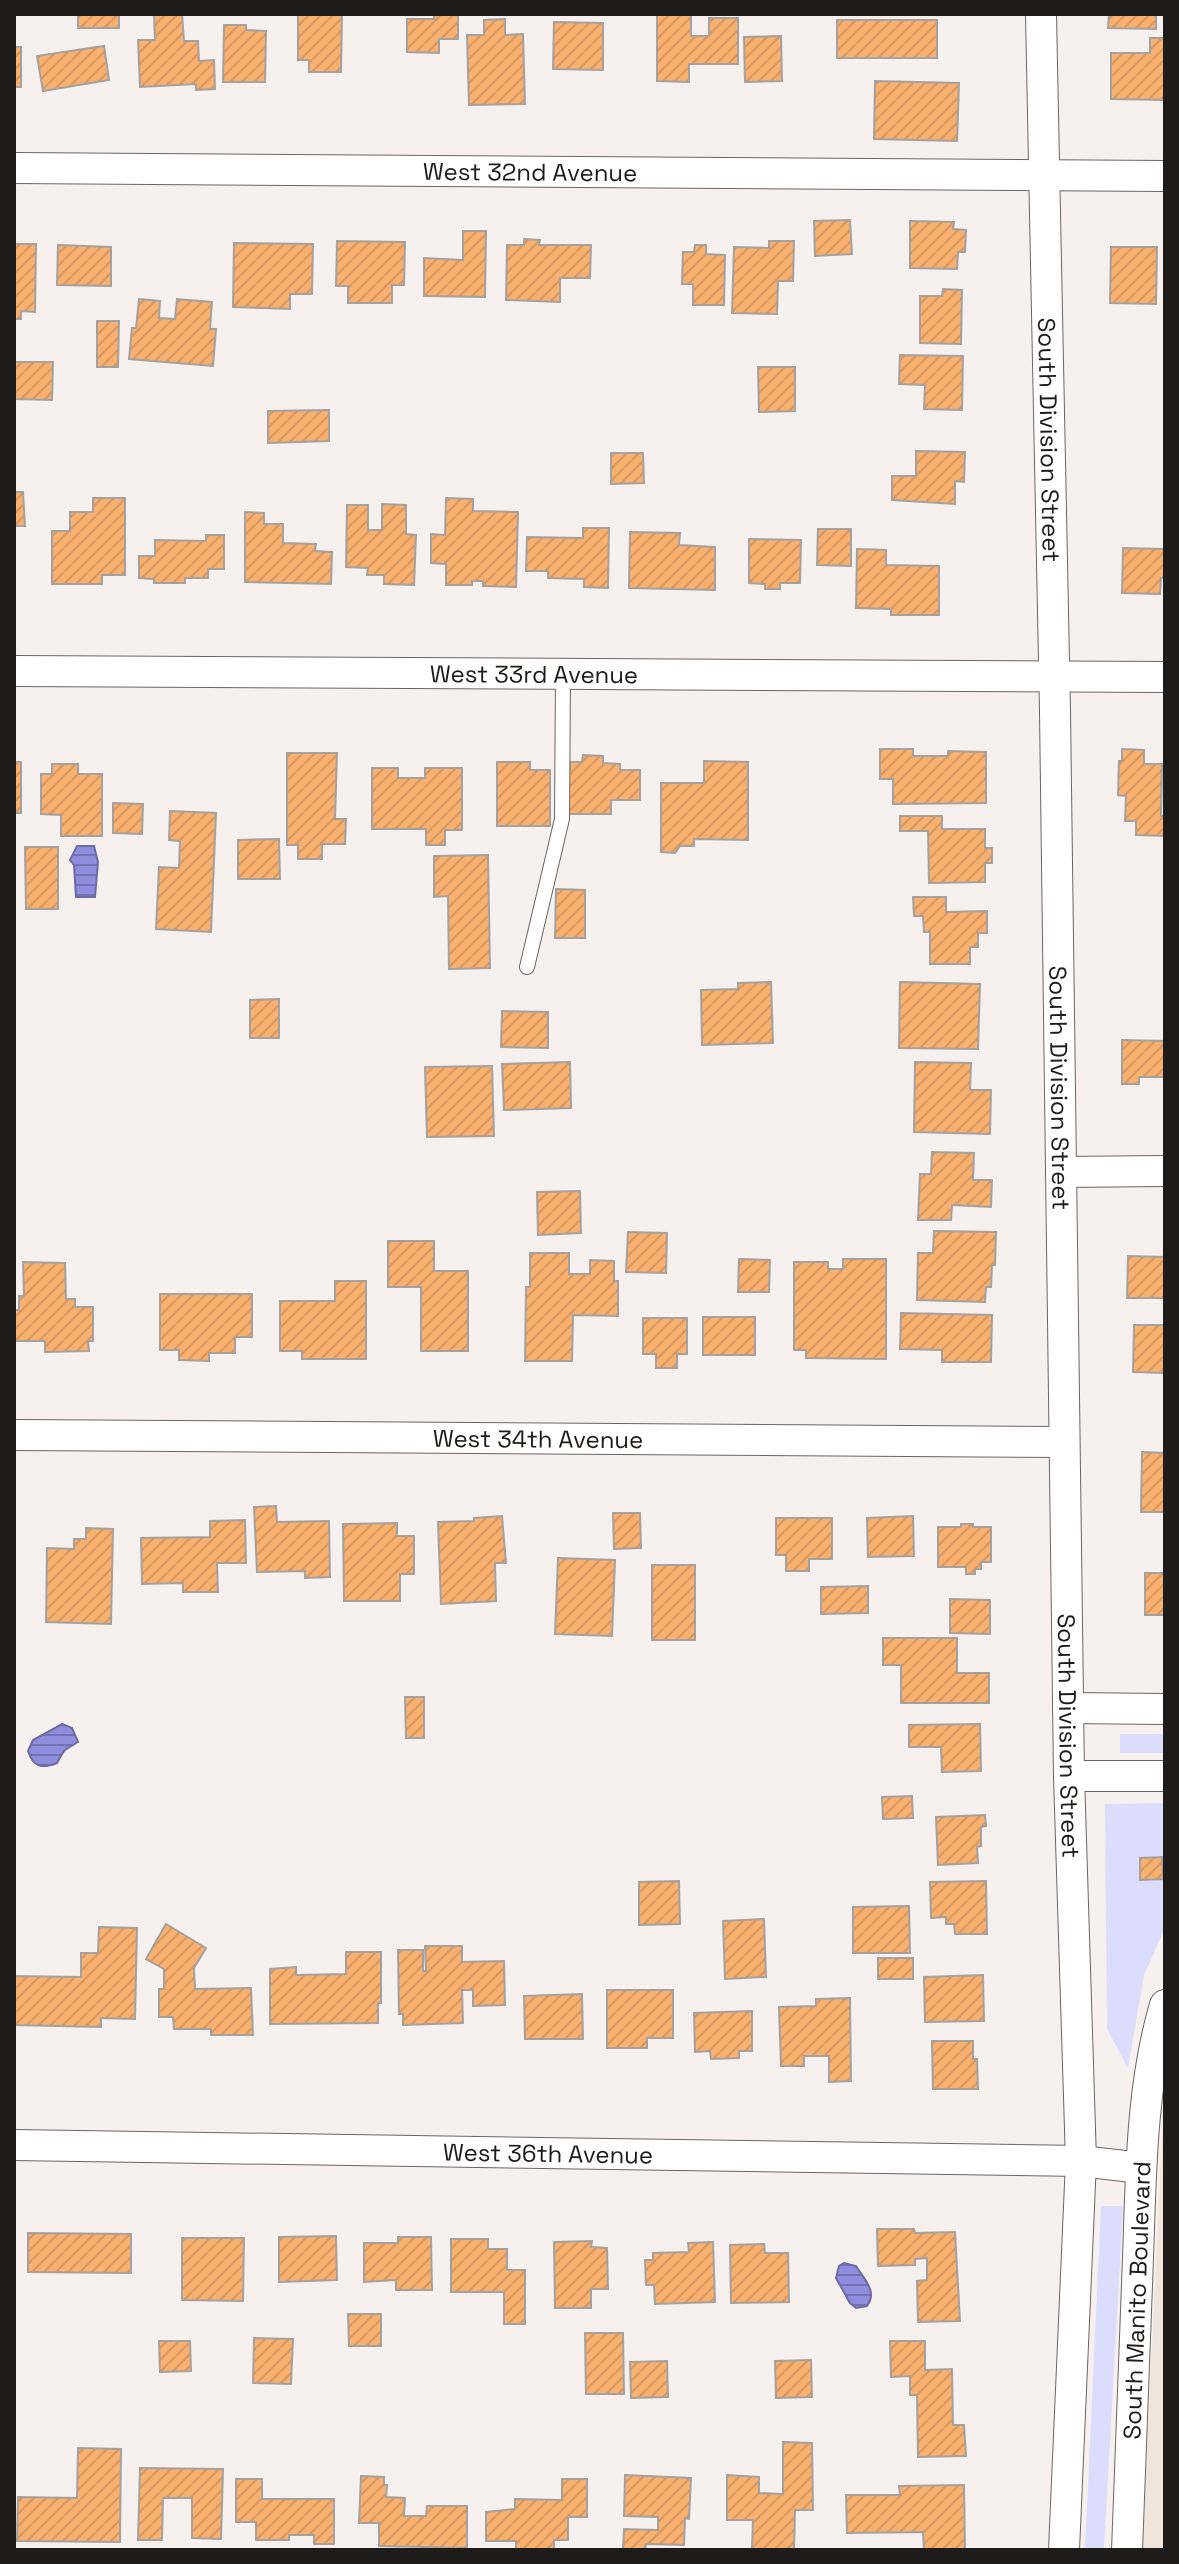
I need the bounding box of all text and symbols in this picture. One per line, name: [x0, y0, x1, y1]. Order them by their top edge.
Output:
street label: West 32nd Avenue: [423, 155, 637, 188]
street label: South Division Street: [1032, 317, 1068, 562]
street label: West 33rd Avenue: [430, 658, 638, 690]
street label: South Division Street: [1043, 965, 1077, 1210]
street label: West 34th Avenue: [433, 1422, 643, 1455]
street label: South Division Street: [1051, 1613, 1087, 1858]
street label: West 36th Avenue: [443, 2136, 653, 2170]
street label: South Manito Boulevard: [1116, 2160, 1157, 2440]

